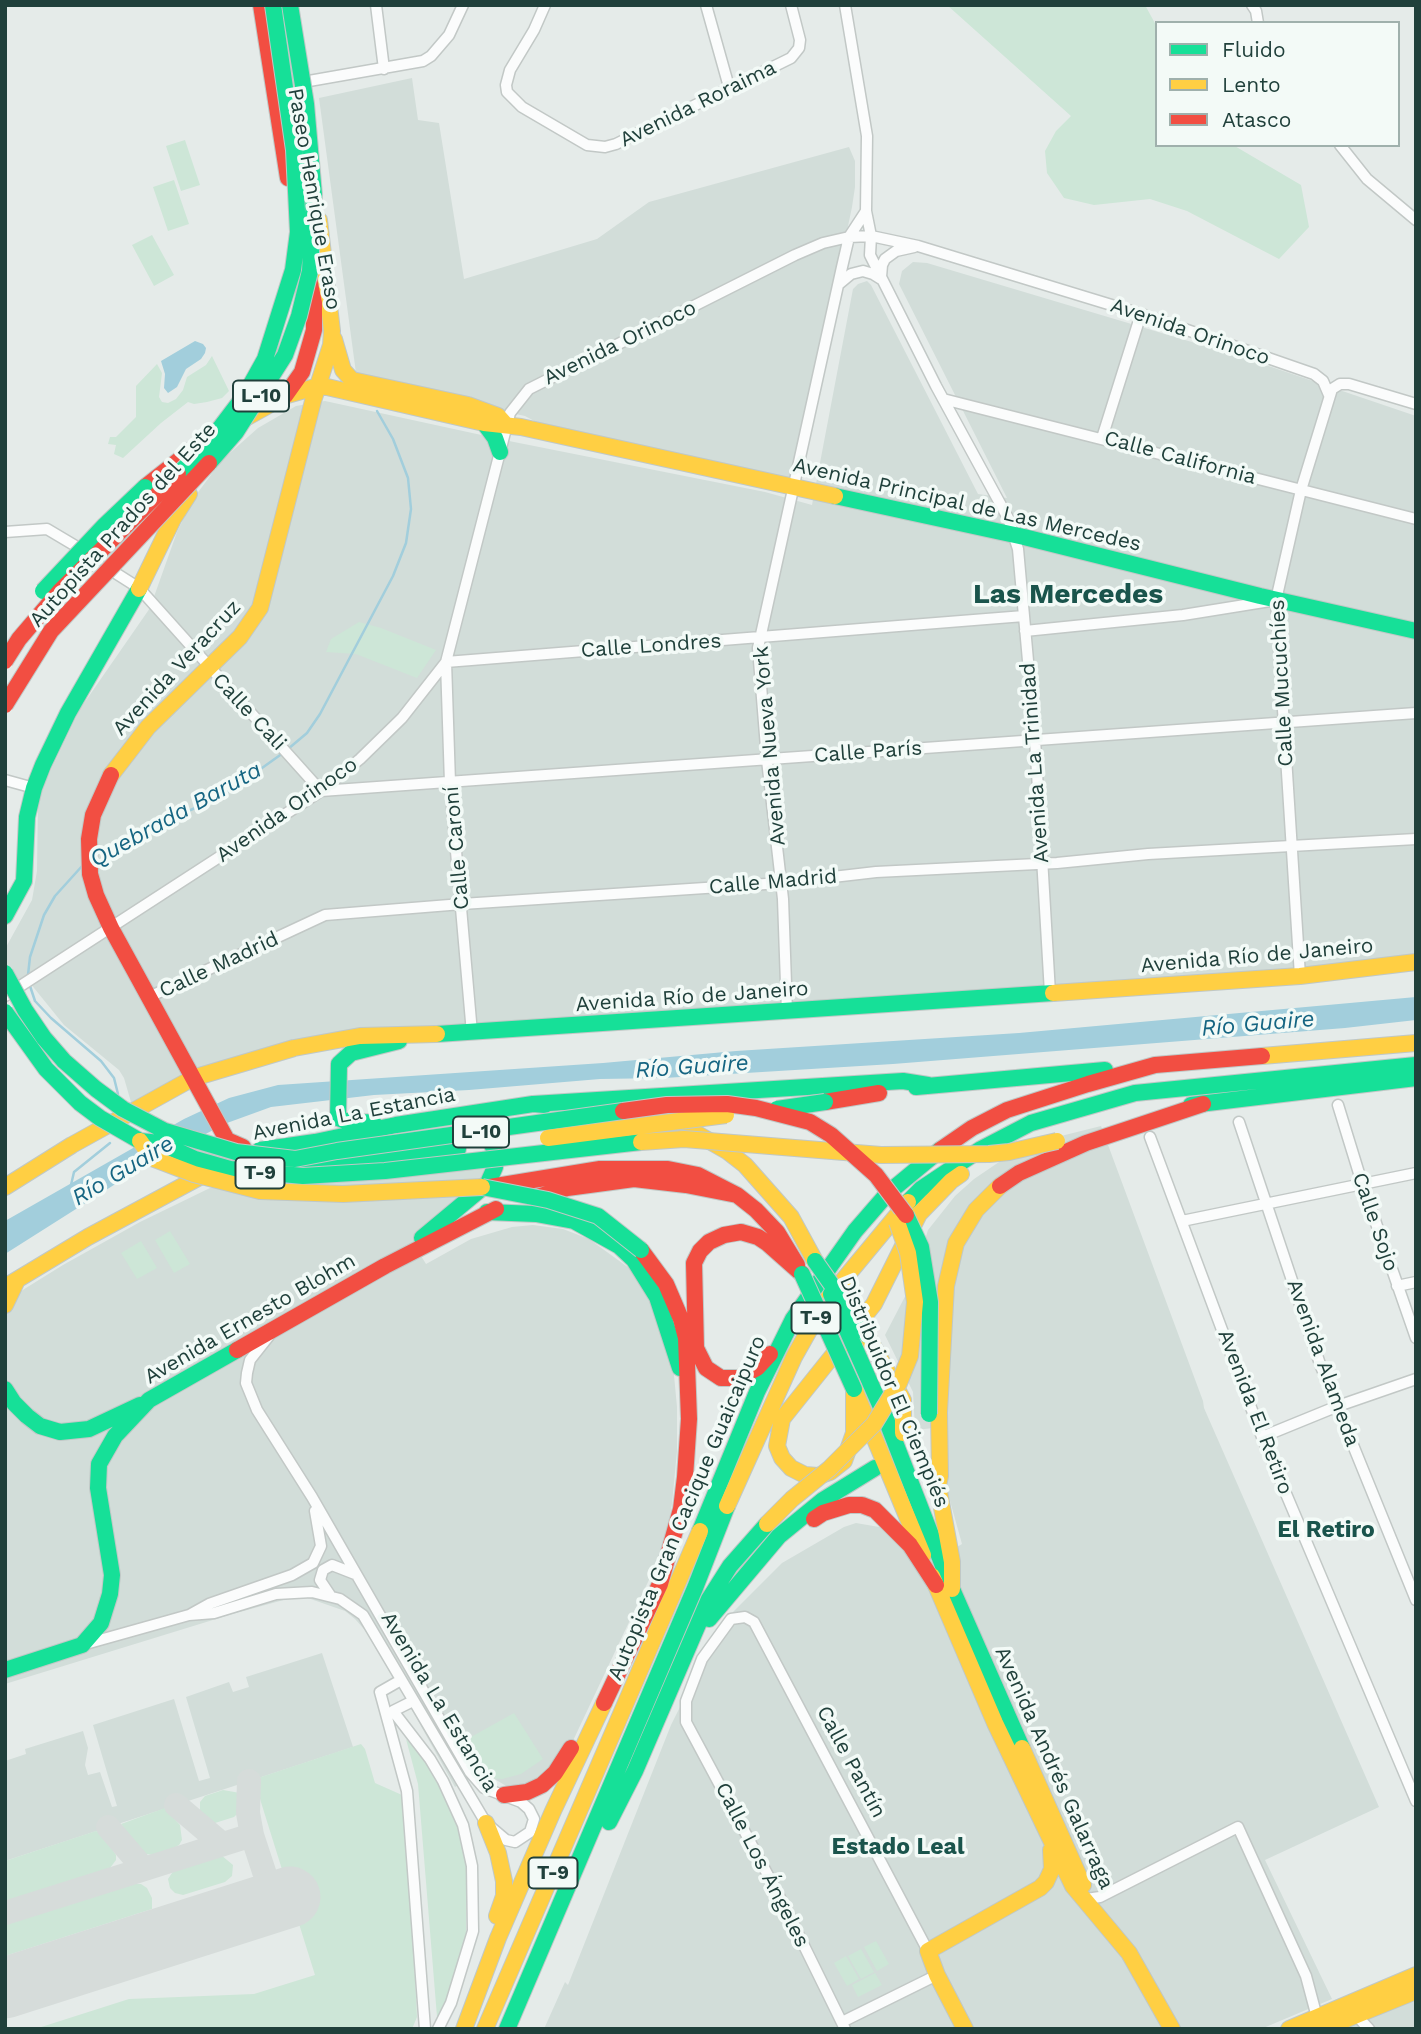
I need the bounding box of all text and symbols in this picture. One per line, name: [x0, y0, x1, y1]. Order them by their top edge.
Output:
legend: [1155, 21, 1400, 147]
text: Fluido: [1222, 37, 1286, 62]
street label: Avenida Roraima: [616, 55, 780, 153]
text: Lento: [1222, 72, 1281, 97]
street label: Paseo Henrique Eraso: [282, 86, 346, 312]
text: Atasco: [1222, 107, 1291, 132]
street label: Avenida Orinoco: [1107, 293, 1273, 371]
street label: Avenida Orinoco: [540, 295, 700, 391]
road number: L-10: [233, 380, 289, 412]
street label: Autopista Prados del Este: [24, 417, 222, 633]
street label: Calle California: [1101, 426, 1259, 490]
street label: Avenida Principal de Las Mercedes: [791, 453, 1143, 557]
district label: Las Mercedes: [973, 578, 1163, 612]
street label: Avenida Veracruz: [108, 595, 246, 741]
street label: Calle Mucuchíes: [1265, 599, 1299, 767]
street label: Calle Londres: [580, 629, 722, 663]
street label: Avenida Nueva York: [749, 645, 791, 847]
street label: Avenida La Trinidad: [1015, 662, 1055, 864]
street label: Calle Cali: [207, 668, 291, 756]
street label: Calle París: [813, 736, 923, 768]
street label: Avenida Orinoco: [211, 752, 363, 868]
water label: Quebrada Baruta: [85, 756, 267, 874]
street label: Calle Caroní: [439, 785, 475, 911]
street label: Calle Madrid: [708, 864, 838, 900]
street label: Calle Madrid: [155, 926, 283, 1004]
street label: Avenida Río de Janeiro: [1140, 933, 1374, 979]
street label: Avenida Río de Janeiro: [575, 976, 809, 1018]
water label: Río Guaire: [1200, 1005, 1316, 1043]
water label: Río Guaire: [634, 1049, 750, 1085]
street label: Avenida La Estancia: [250, 1082, 458, 1146]
road number: L-10: [453, 1116, 509, 1148]
water label: Río Guaire: [67, 1130, 179, 1212]
road number: T-9: [236, 1158, 284, 1189]
street label: Calle Sojo: [1346, 1169, 1404, 1275]
street label: Avenida Ernesto Blohm: [140, 1248, 360, 1390]
street label: Distribuidor El Ciempiés: [834, 1273, 954, 1511]
street label: Avenida Alameda: [1281, 1276, 1365, 1450]
road number: T-9: [792, 1302, 840, 1334]
street label: Avenida El Retiro: [1212, 1326, 1298, 1498]
street label: Autopista Gran Cacique Guaicaipuro: [603, 1332, 771, 1684]
district label: El Retiro: [1277, 1516, 1375, 1544]
street label: Avenida La Estancia: [375, 1607, 503, 1797]
street label: Avenida Andrés Galarraga: [989, 1643, 1119, 1893]
street label: Calle Pantín: [811, 1702, 891, 1822]
street label: Calle Los Ángeles: [710, 1779, 814, 1951]
district label: Estado Leal: [832, 1833, 964, 1861]
road number: T-9: [528, 1857, 578, 1888]

